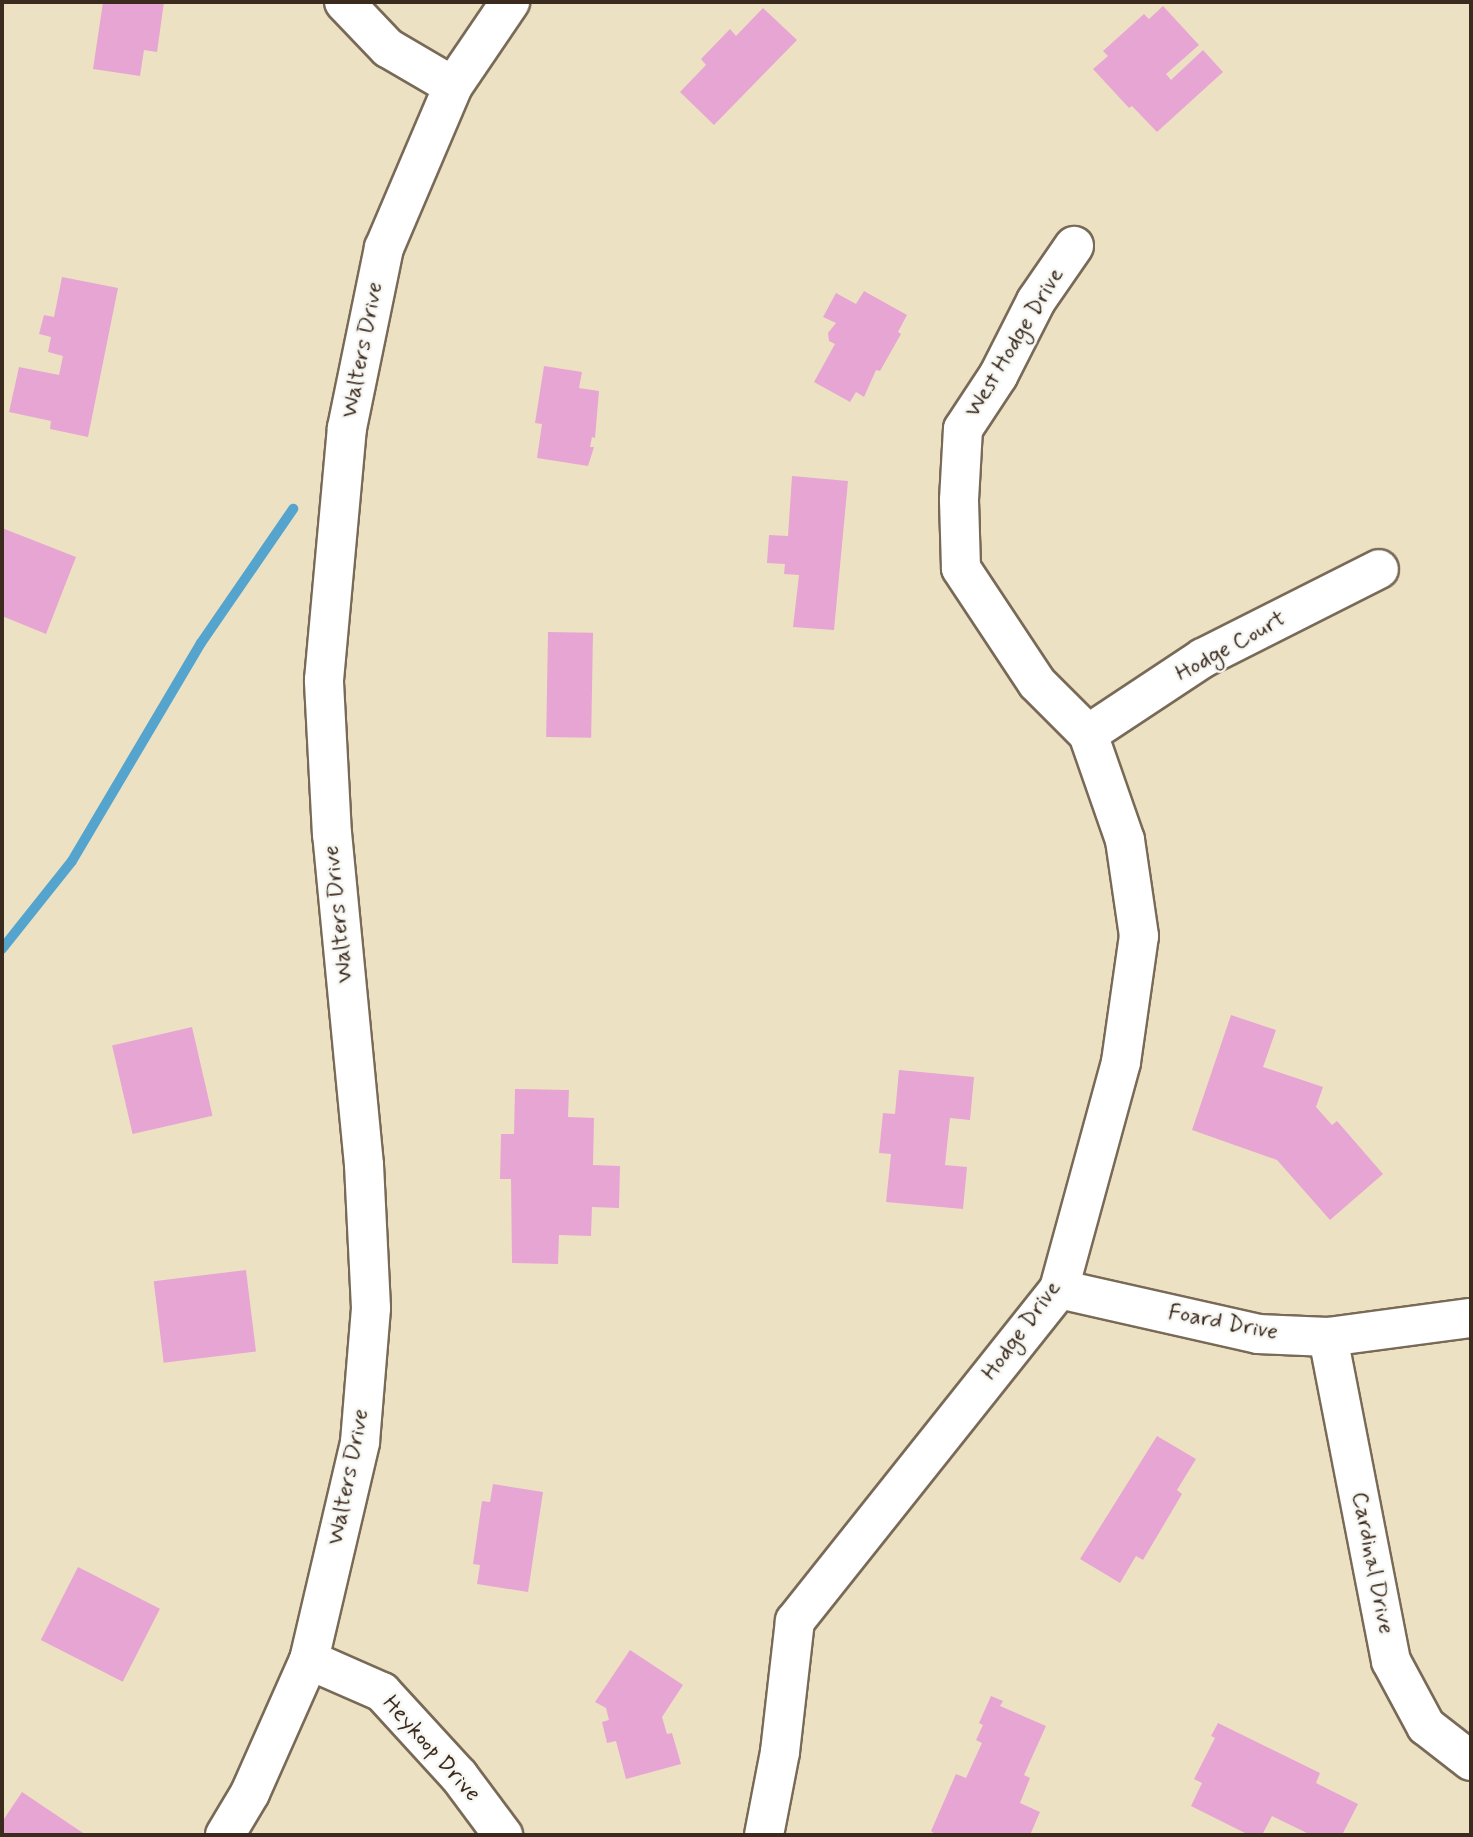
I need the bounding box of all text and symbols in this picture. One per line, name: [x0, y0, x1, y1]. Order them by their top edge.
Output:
street label: West Hodge Drive: [960, 264, 1070, 422]
street label: Walters Drive: [336, 280, 390, 420]
street label: Hodge Court: [1172, 606, 1290, 688]
street label: Walters Drive: [318, 845, 360, 983]
street label: Hodge Drive: [977, 1276, 1067, 1386]
street label: Foard Drive: [1166, 1299, 1280, 1347]
street label: Walters Drive: [322, 1407, 376, 1547]
street label: Cardinal Drive: [1345, 1490, 1399, 1636]
street label: Heykoop Drive: [377, 1691, 485, 1807]

